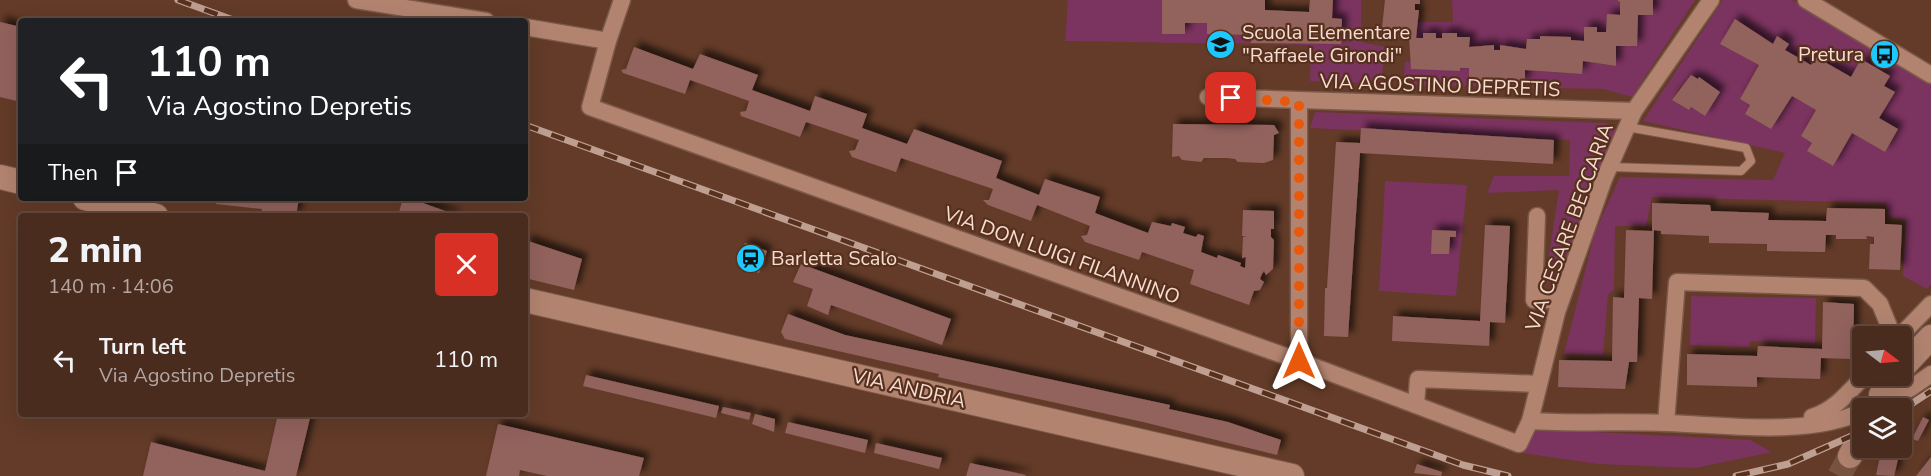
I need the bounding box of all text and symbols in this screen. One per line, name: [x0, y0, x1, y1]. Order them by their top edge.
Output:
place label: Scuola Elementare "Raffaele Girondi": [1242, 19, 1410, 69]
school or university icon: Scuola Elementare "Raffaele Girondi": [1205, 28, 1237, 60]
text: 110 m: [147, 34, 271, 91]
bus stop icon: Pretura: [1869, 38, 1901, 70]
place label: Pretura: [1798, 41, 1864, 68]
icon: left: [48, 42, 126, 120]
street label: VIA AGOSTINO DEPRETIS: [1318, 68, 1561, 103]
pin: [1205, 72, 1256, 123]
icon: arrive: [1214, 81, 1247, 114]
text: Via Agostino Depretis: [147, 88, 412, 125]
street label: VIA CESARE BECCARIA: [1519, 119, 1620, 336]
icon: arrive: [110, 156, 143, 189]
text: Then: [48, 158, 98, 188]
street label: VIA DON LUIGI FILANNINO: [939, 200, 1184, 311]
text: 2 min: [48, 226, 143, 275]
button: close: [435, 233, 498, 296]
station icon: Barletta Scalo: [734, 242, 766, 274]
place label: Barletta Scalo: [771, 245, 897, 272]
text: 140 m · 14:06: [48, 273, 174, 300]
north arrow: [1852, 326, 1912, 386]
map controls: [1852, 326, 1912, 458]
position arrow: [1267, 329, 1331, 393]
text: Turn left: [99, 332, 186, 362]
icon: left: [48, 344, 81, 377]
text: 110 m: [434, 345, 498, 375]
text: Via Agostino Depretis: [99, 362, 295, 389]
street label: VIA ANDRIA: [848, 362, 969, 415]
button: layers: [1852, 398, 1912, 458]

